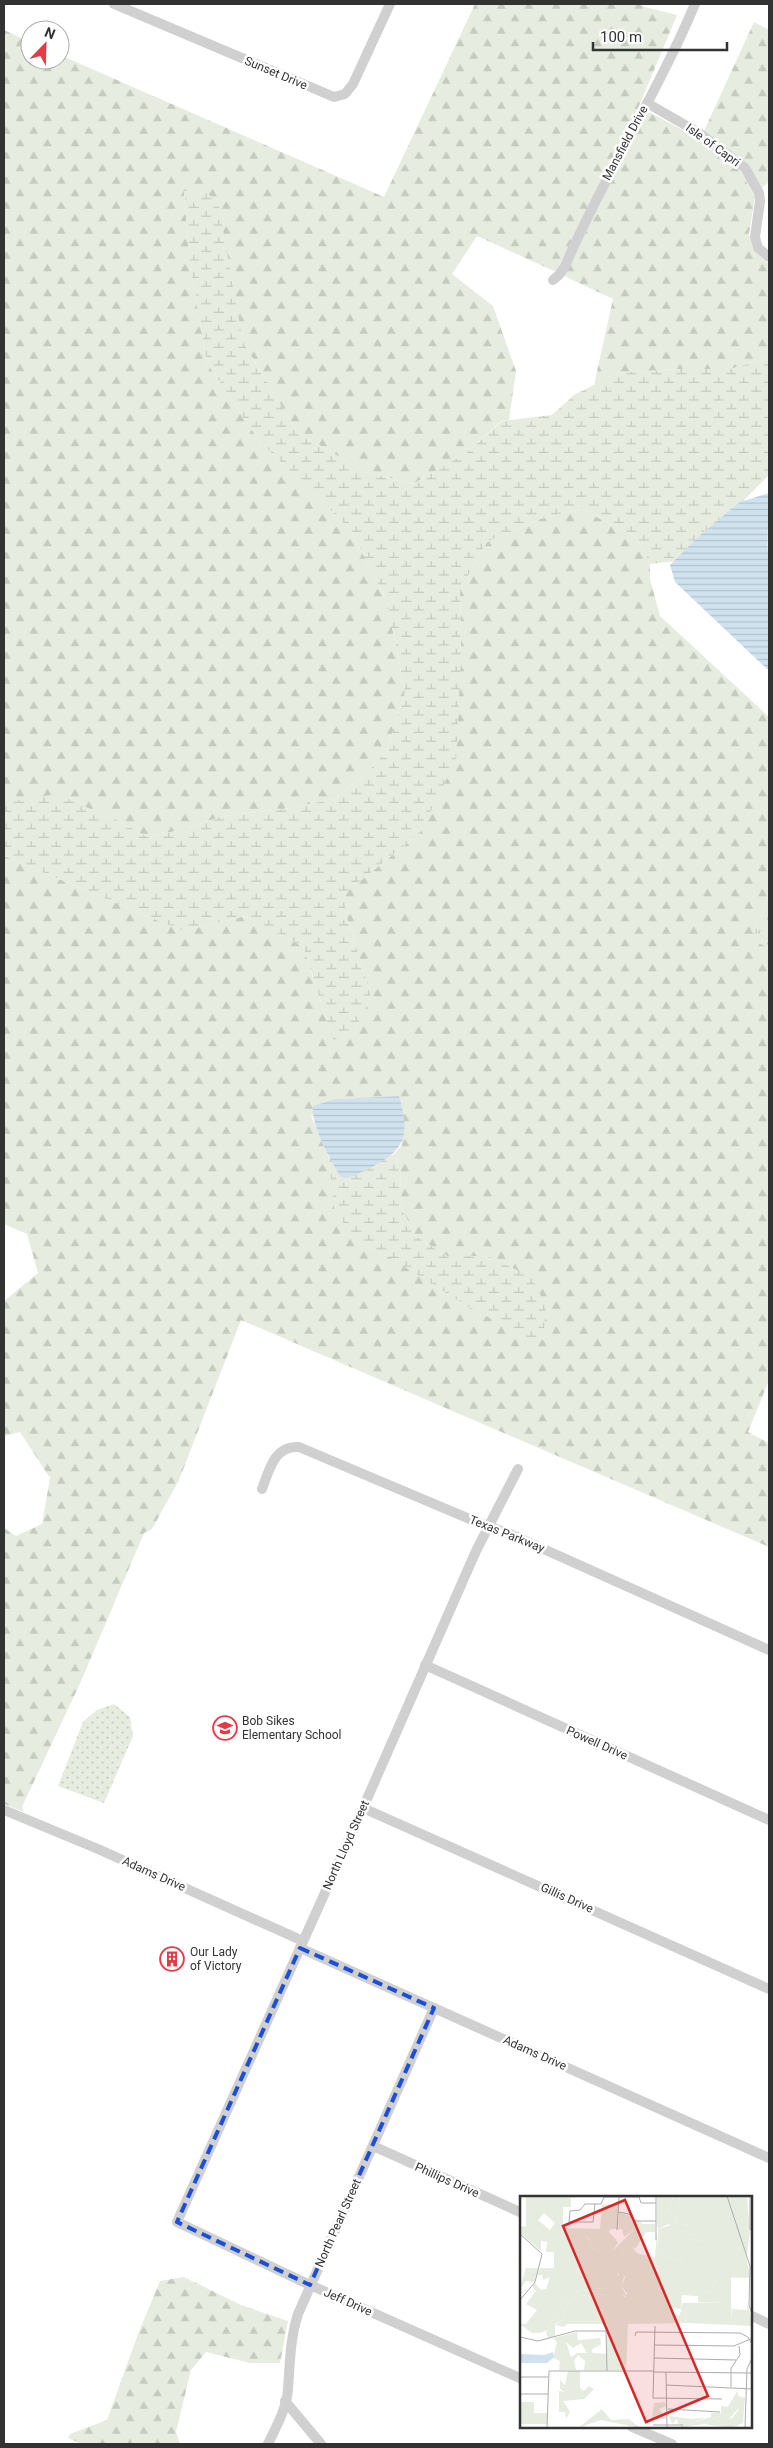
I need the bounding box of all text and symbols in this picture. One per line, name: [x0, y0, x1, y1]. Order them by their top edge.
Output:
north arrow: [20, 20, 70, 70]
scale bar: [593, 20, 727, 52]
text: N: [42, 24, 58, 42]
text: 100 m: [600, 28, 642, 46]
street label: Sunset Drive: [243, 54, 309, 92]
street label: Mansfield Drive: [599, 103, 651, 183]
street label: Isle of Capri: [683, 121, 743, 169]
street label: Texas Parkway: [467, 1513, 547, 1556]
place label: Bob Sikes Elementary School: [242, 1714, 342, 1742]
school or university icon: Bob Sikes Elementary School: [212, 1715, 238, 1741]
street label: Powell Drive: [564, 1723, 630, 1763]
street label: North Lloyd Street: [320, 1798, 372, 1892]
street label: Adams Drive: [120, 1854, 188, 1894]
street label: Gillis Drive: [539, 1880, 595, 1916]
place label: Our Lady of Victory: [190, 1945, 242, 1973]
building icon: Our Lady of Victory: [159, 1946, 185, 1972]
street label: Adams Drive: [501, 2033, 569, 2073]
street label: Phillips Drive: [413, 2160, 481, 2200]
street label: North Pearl Street: [312, 2177, 364, 2269]
inset map: [520, 2196, 753, 2428]
street label: Jeff Drive: [322, 2285, 374, 2319]

